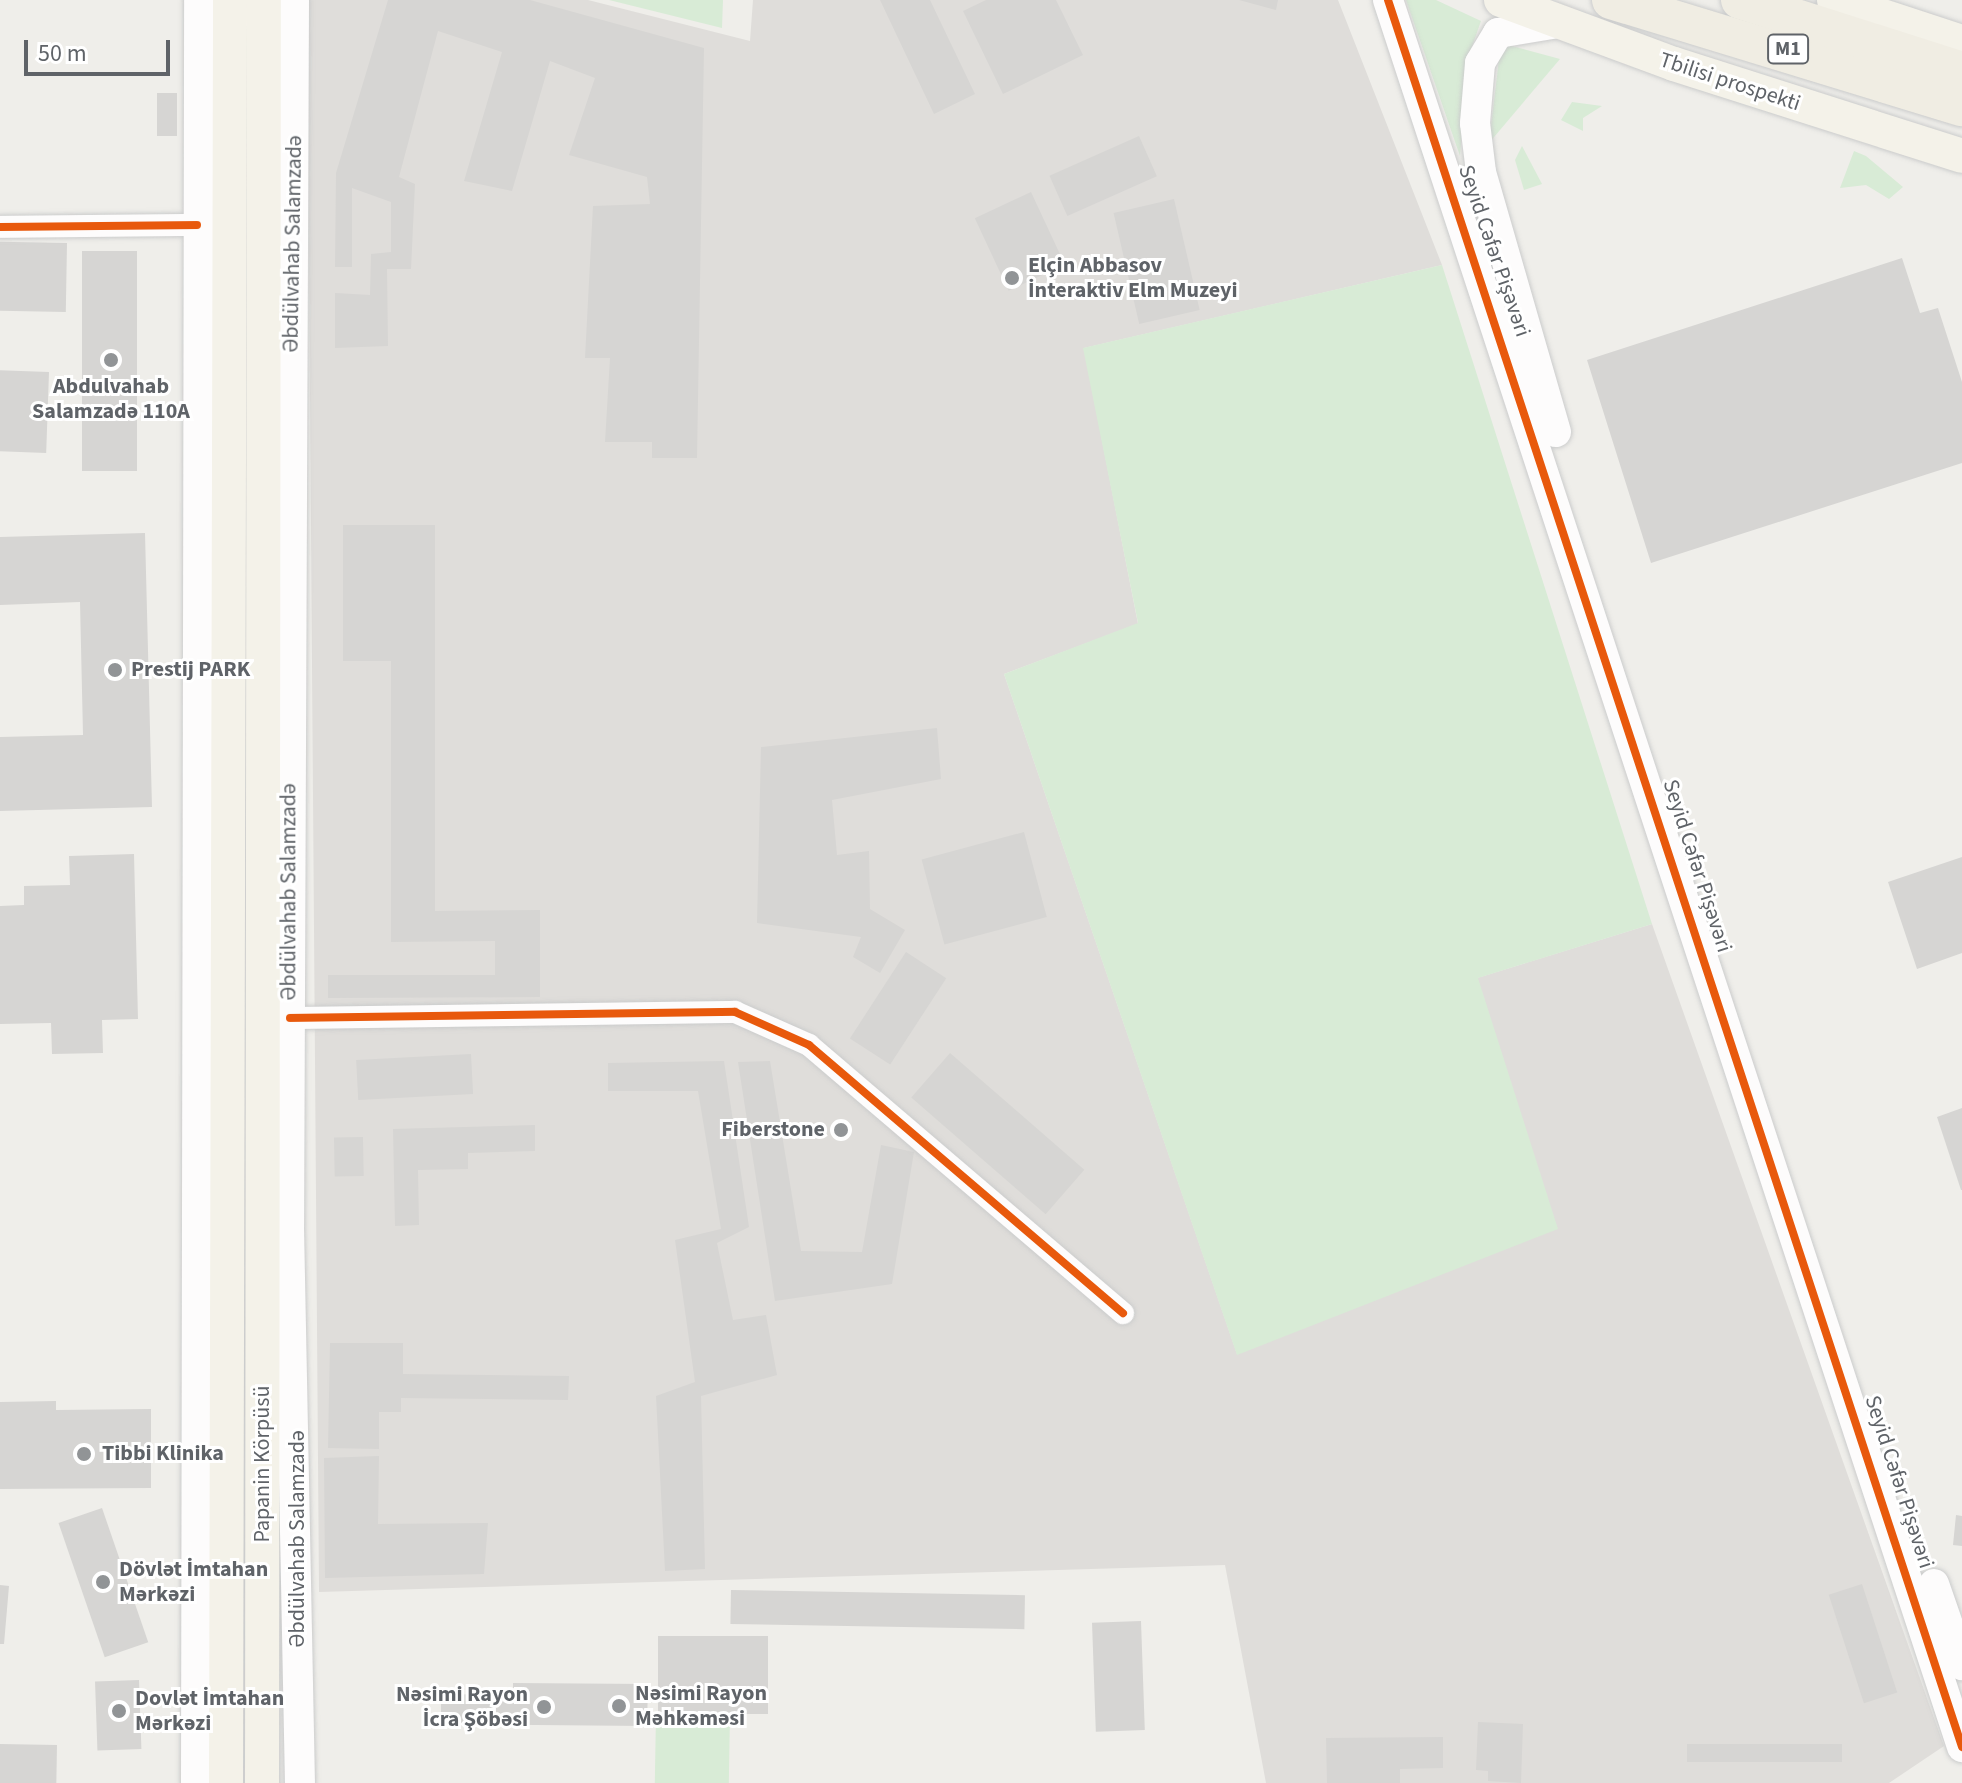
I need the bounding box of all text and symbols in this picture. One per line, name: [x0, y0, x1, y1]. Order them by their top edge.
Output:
scale bar: [28, 24, 174, 74]
road number: M1: [1766, 33, 1810, 65]
text: 50 m: [38, 36, 87, 71]
street label: Tbilisi prospekti: [1656, 47, 1804, 117]
street label: Əbdülvahab Salamzadə: [278, 135, 308, 353]
street label: Seyid Cəfər Pişəvəri: [1452, 162, 1536, 340]
place label: Elçin Abbasov İnteraktiv Elm Muzeyi: [1028, 252, 1238, 304]
marker: Elçin Abbasov İnteraktiv Elm Muzeyi: [1003, 269, 1021, 287]
marker: Abdulvahab Salamzadə 110A: [102, 351, 120, 369]
place label: Abdulvahab Salamzadə 110A: [32, 373, 190, 424]
place label: Prestij PARK: [131, 657, 250, 683]
marker: Prestij PARK: [106, 661, 124, 679]
street label: Seyid Cəfər Pişəvəri: [1657, 776, 1737, 956]
street label: Əbdülvahab Salamzadə: [276, 783, 302, 1001]
place label: Fiberstone: [721, 1117, 825, 1143]
marker: Fiberstone: [832, 1121, 850, 1139]
street label: Papanin Körpüsü: [250, 1386, 276, 1542]
street label: Seyid Cəfər Pişəvəri: [1859, 1392, 1939, 1572]
street label: Əbdülvahab Salamzadə: [285, 1430, 311, 1648]
place label: Tibbi Klinika: [102, 1441, 224, 1467]
marker: Tibbi Klinika: [73, 1443, 95, 1465]
place label: Dövlət İmtahan Mərkəzi: [119, 1556, 268, 1608]
marker: Dövlət İmtahan Mərkəzi: [94, 1573, 112, 1591]
place label: Nəsimi Rayon Məhkəməsi: [635, 1680, 767, 1732]
place label: Nəsimi Rayon İcra Şöbəsi: [396, 1681, 528, 1732]
place label: Dovlət İmtahan Mərkəzi: [135, 1685, 284, 1736]
marker: Nəsimi Rayon Məhkəməsi: [610, 1697, 628, 1715]
marker: Nəsimi Rayon İcra Şöbəsi: [535, 1698, 553, 1716]
marker: Dovlət İmtahan Mərkəzi: [110, 1702, 128, 1720]

